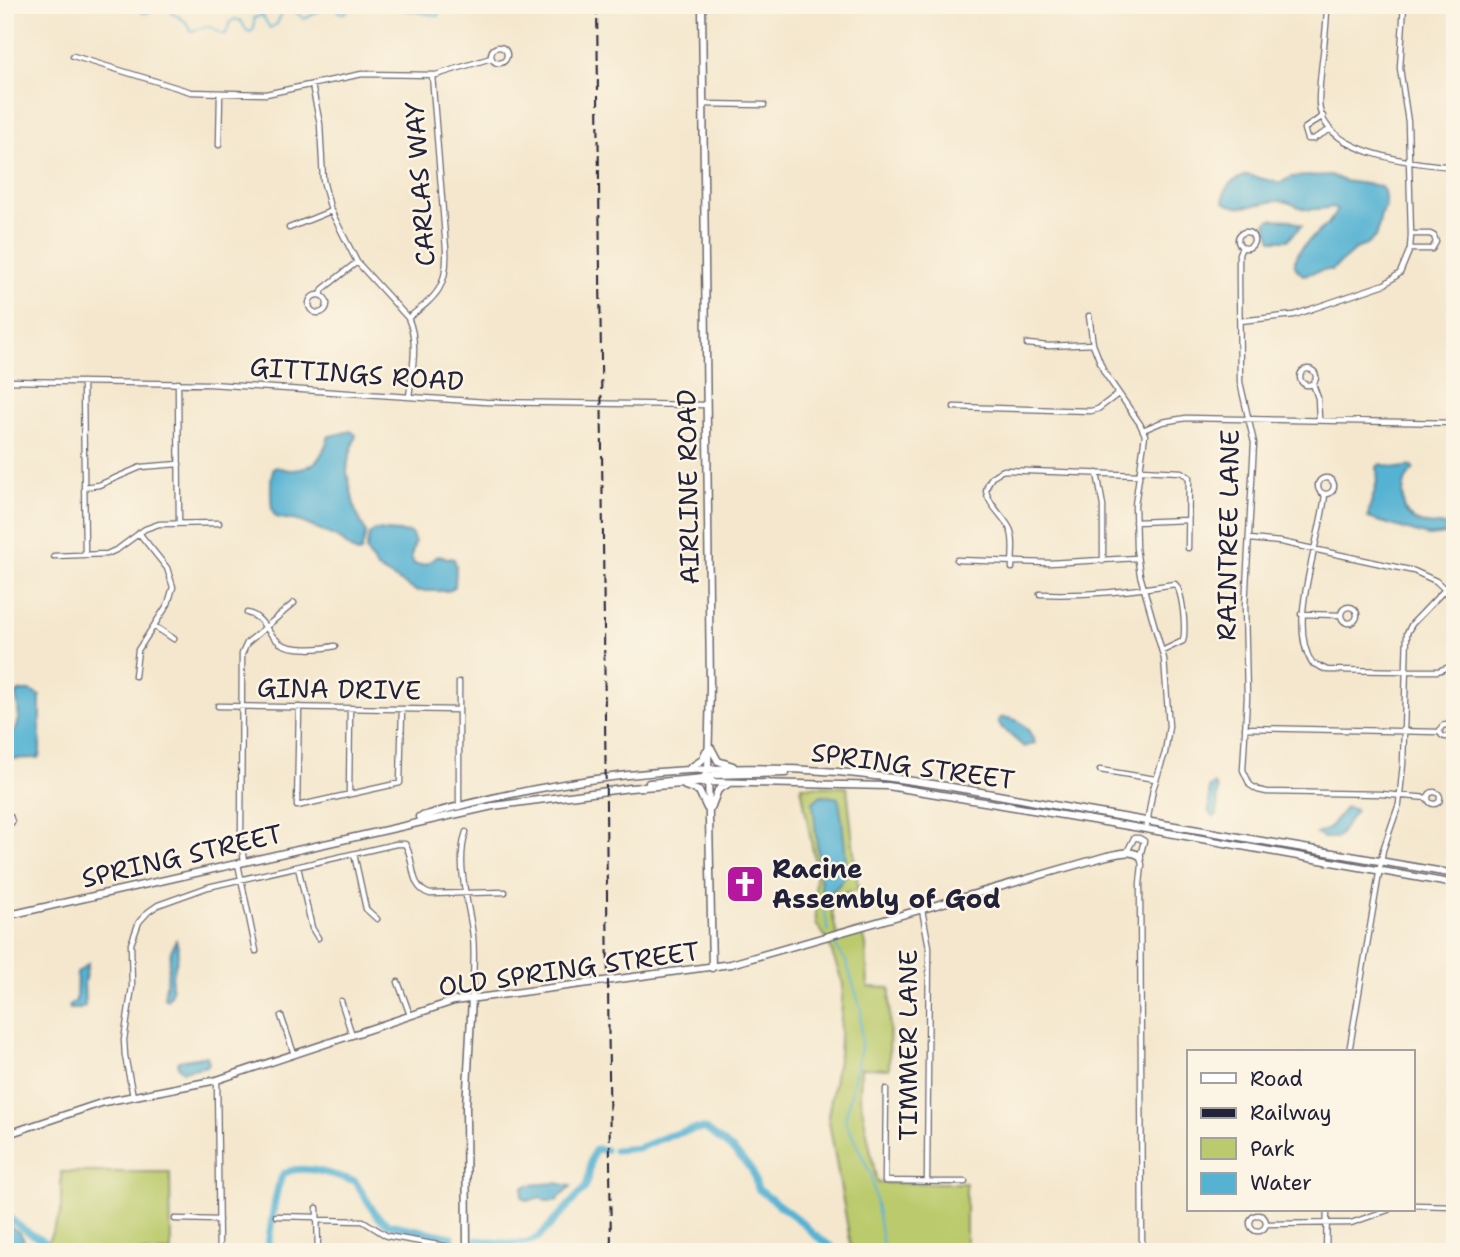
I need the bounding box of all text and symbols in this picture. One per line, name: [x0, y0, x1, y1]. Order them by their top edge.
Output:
street label: CARLAS WAY: [396, 100, 443, 268]
street label: GITTINGS ROAD: [249, 349, 465, 398]
street label: AIRLINE ROAD: [668, 389, 707, 585]
street label: RAINTREE LANE: [1208, 429, 1247, 641]
street label: GINA DRIVE: [257, 670, 421, 707]
street label: SPRING STREET: [809, 734, 1017, 797]
street label: SPRING STREET: [78, 815, 286, 896]
place label: Racine Assembly of God: [772, 851, 1001, 916]
church icon: Racine Assembly of God: [724, 863, 766, 905]
street label: OLD SPRING STREET: [436, 933, 702, 1004]
street label: TIMMER LANE: [890, 949, 925, 1141]
legend: [1187, 1050, 1414, 1212]
text: Road: [1250, 1065, 1303, 1093]
text: Railway: [1250, 1099, 1332, 1127]
text: Park: [1250, 1135, 1295, 1163]
text: Water: [1250, 1169, 1312, 1197]

